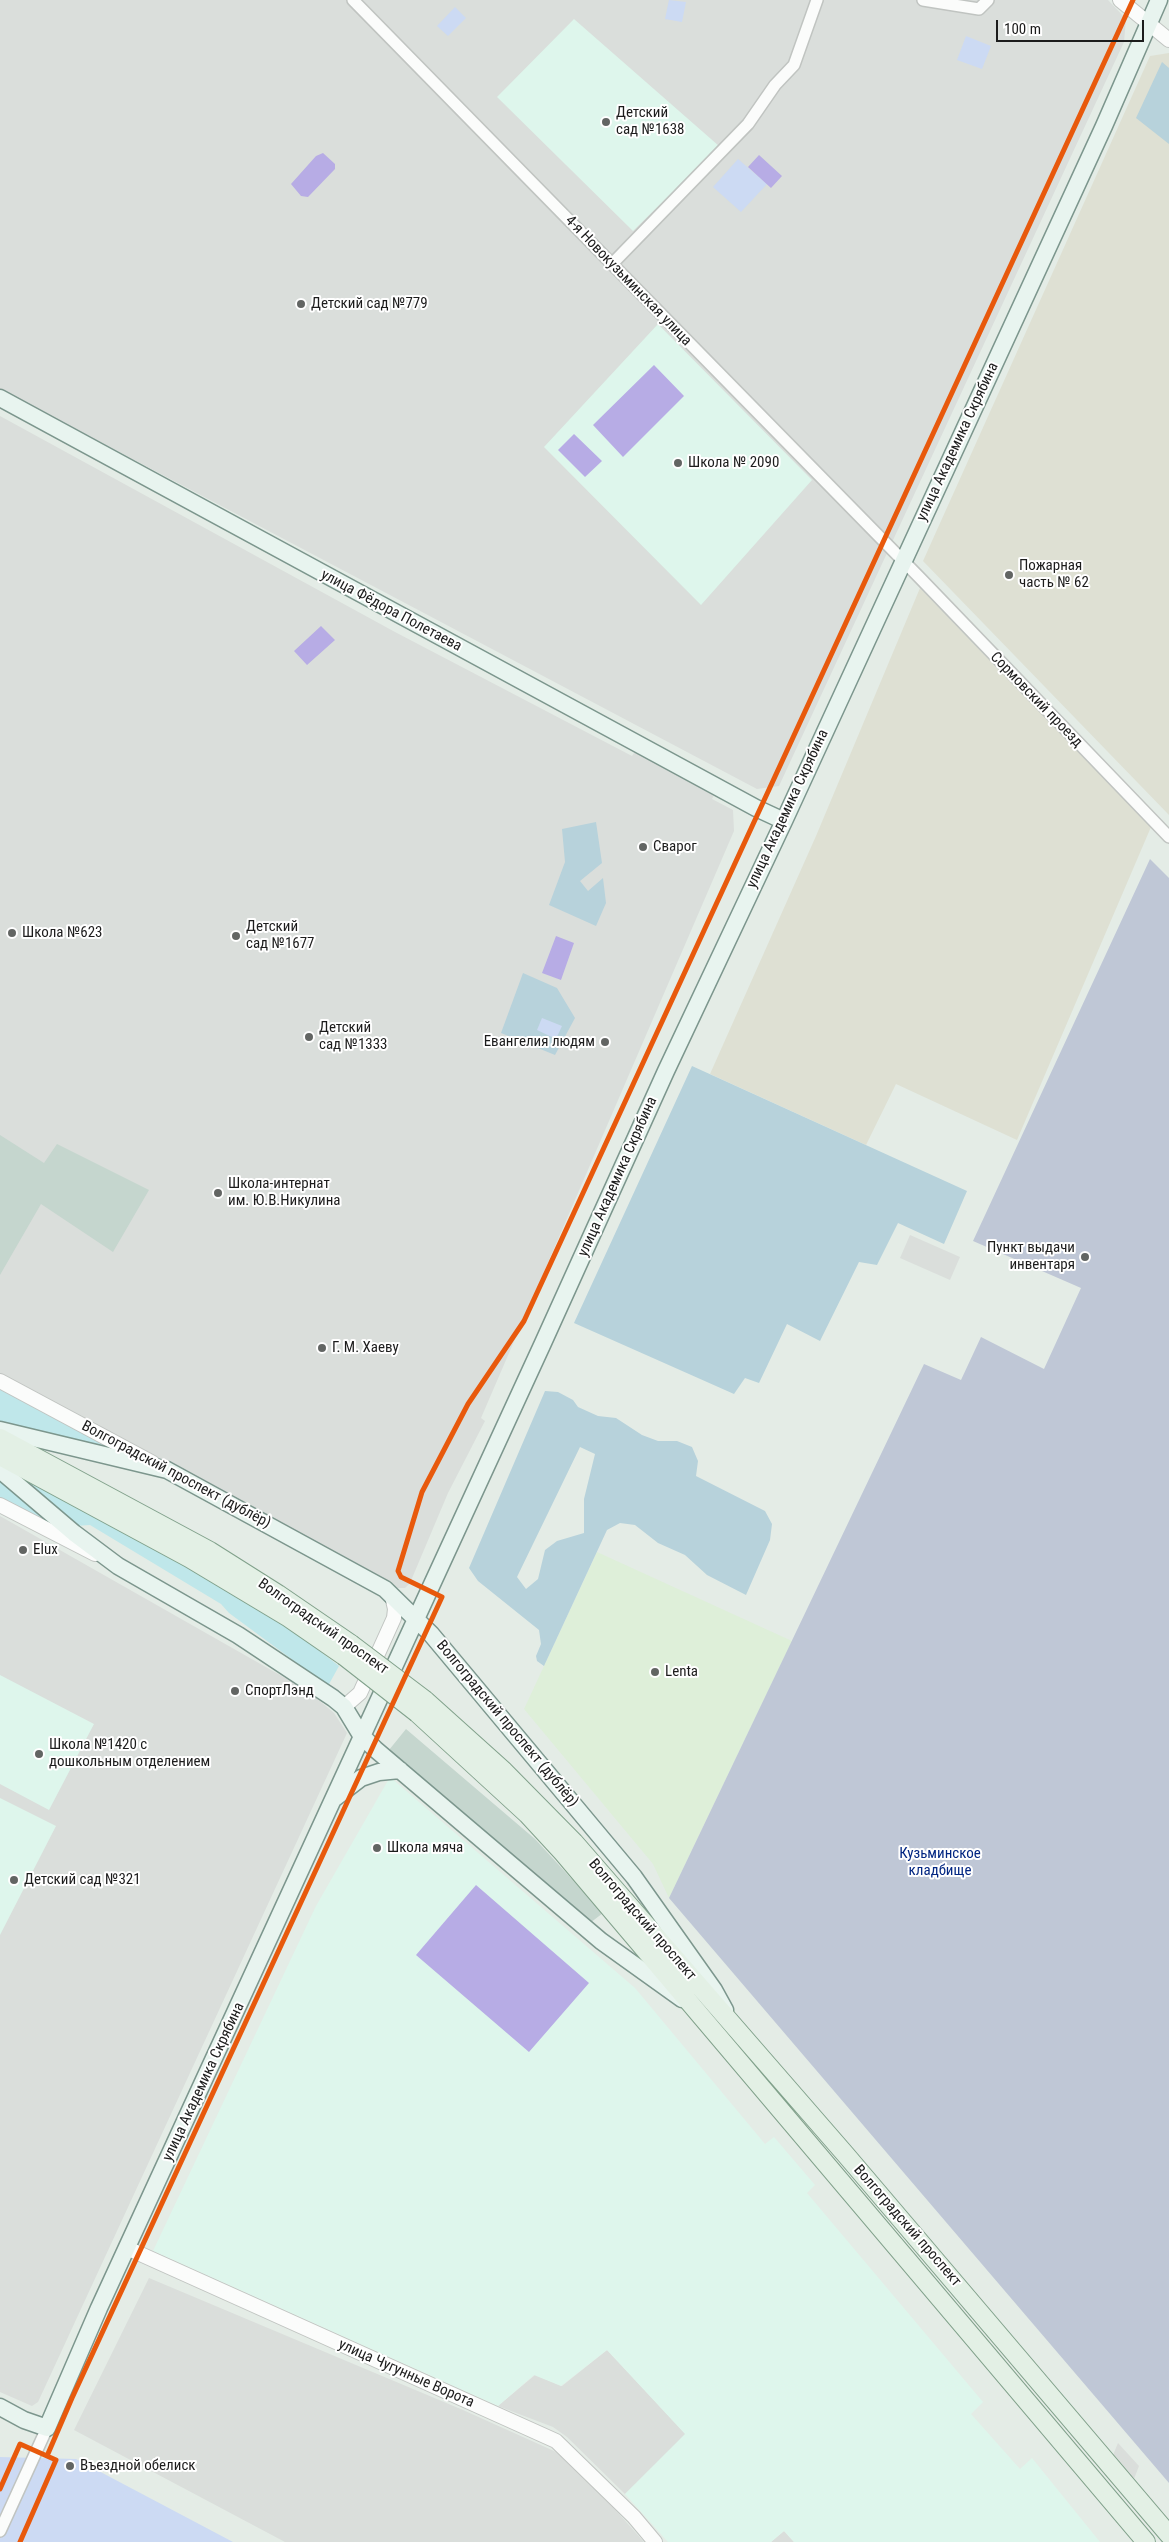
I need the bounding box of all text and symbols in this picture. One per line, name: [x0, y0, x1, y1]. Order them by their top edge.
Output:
scale bar: [999, 10, 1146, 42]
text: 100 m: [1004, 20, 1041, 38]
place label: Детский сад №1638: [616, 104, 685, 139]
marker: Детский сад №1638: [600, 116, 612, 128]
street label: 4-я Новокузьминская улица: [561, 212, 695, 350]
place label: Детский сад №779: [311, 295, 428, 313]
marker: Детский сад №779: [295, 298, 307, 310]
street label: улица Академика Скрябина: [913, 360, 1003, 524]
place label: Школа № 2090: [688, 454, 779, 472]
marker: Школа № 2090: [672, 457, 684, 469]
place label: Пожарная часть № 62: [1019, 557, 1089, 592]
street label: улица Фёдора Полетаева: [317, 566, 465, 656]
marker: Пожарная часть № 62: [1003, 569, 1015, 581]
street label: Сормовский проезд: [986, 649, 1086, 751]
street label: улица Академика Скрябина: [743, 727, 833, 891]
place label: Сварог: [653, 838, 697, 856]
marker: Сварог: [637, 841, 649, 853]
place label: Детский сад №1677: [246, 918, 315, 953]
place label: Школа №623: [22, 924, 102, 942]
marker: Школа №623: [6, 927, 18, 939]
marker: Детский сад №1677: [230, 930, 242, 942]
place label: Детский сад №1333: [319, 1019, 388, 1054]
marker: Детский сад №1333: [303, 1031, 315, 1043]
place label: Евангелия людям: [484, 1033, 595, 1051]
marker: Евангелия людям: [599, 1036, 611, 1048]
street label: улица Академика Скрябина: [575, 1094, 661, 1260]
place label: Школа-интернат им. Ю.В.Никулина: [228, 1175, 341, 1210]
marker: Школа-интернат им. Ю.В.Никулина: [212, 1187, 224, 1199]
place label: Пункт выдачи инвентаря: [987, 1239, 1075, 1274]
marker: Пункт выдачи инвентаря: [1079, 1251, 1091, 1263]
place label: Г. М. Хаеву: [332, 1339, 399, 1357]
marker: Г. М. Хаеву: [316, 1342, 328, 1354]
street label: Волгоградский проспект (дублёр): [78, 1417, 274, 1533]
place label: Elux: [33, 1541, 58, 1559]
marker: Elux: [17, 1544, 29, 1556]
street label: Волгоградский проспект: [254, 1575, 392, 1679]
street label: Волгоградский проспект (дублёр): [432, 1637, 582, 1811]
place label: Lenta: [665, 1663, 698, 1681]
marker: Lenta: [649, 1666, 661, 1678]
place label: СпортЛэнд: [245, 1682, 314, 1700]
marker: СпортЛэнд: [229, 1685, 241, 1697]
place label: Школа №1420 с дошкольным отделением: [49, 1736, 210, 1771]
marker: Школа №1420 с дошкольным отделением: [33, 1748, 45, 1760]
place label: Школа мяча: [387, 1839, 463, 1857]
marker: Школа мяча: [371, 1842, 383, 1854]
park label: Кузьминское кладбище: [899, 1845, 981, 1880]
street label: Волгоградский проспект: [584, 1856, 700, 1984]
place label: Детский сад №321: [24, 1871, 141, 1889]
marker: Детский сад №321: [8, 1874, 20, 1886]
street label: улица Академика Скрябина: [159, 2000, 249, 2164]
street label: Волгоградский проспект: [849, 2162, 965, 2290]
street label: улица Чугунные Ворота: [335, 2336, 477, 2412]
place label: Въездной обелиск: [80, 2457, 196, 2475]
marker: Въездной обелиск: [64, 2460, 76, 2472]

